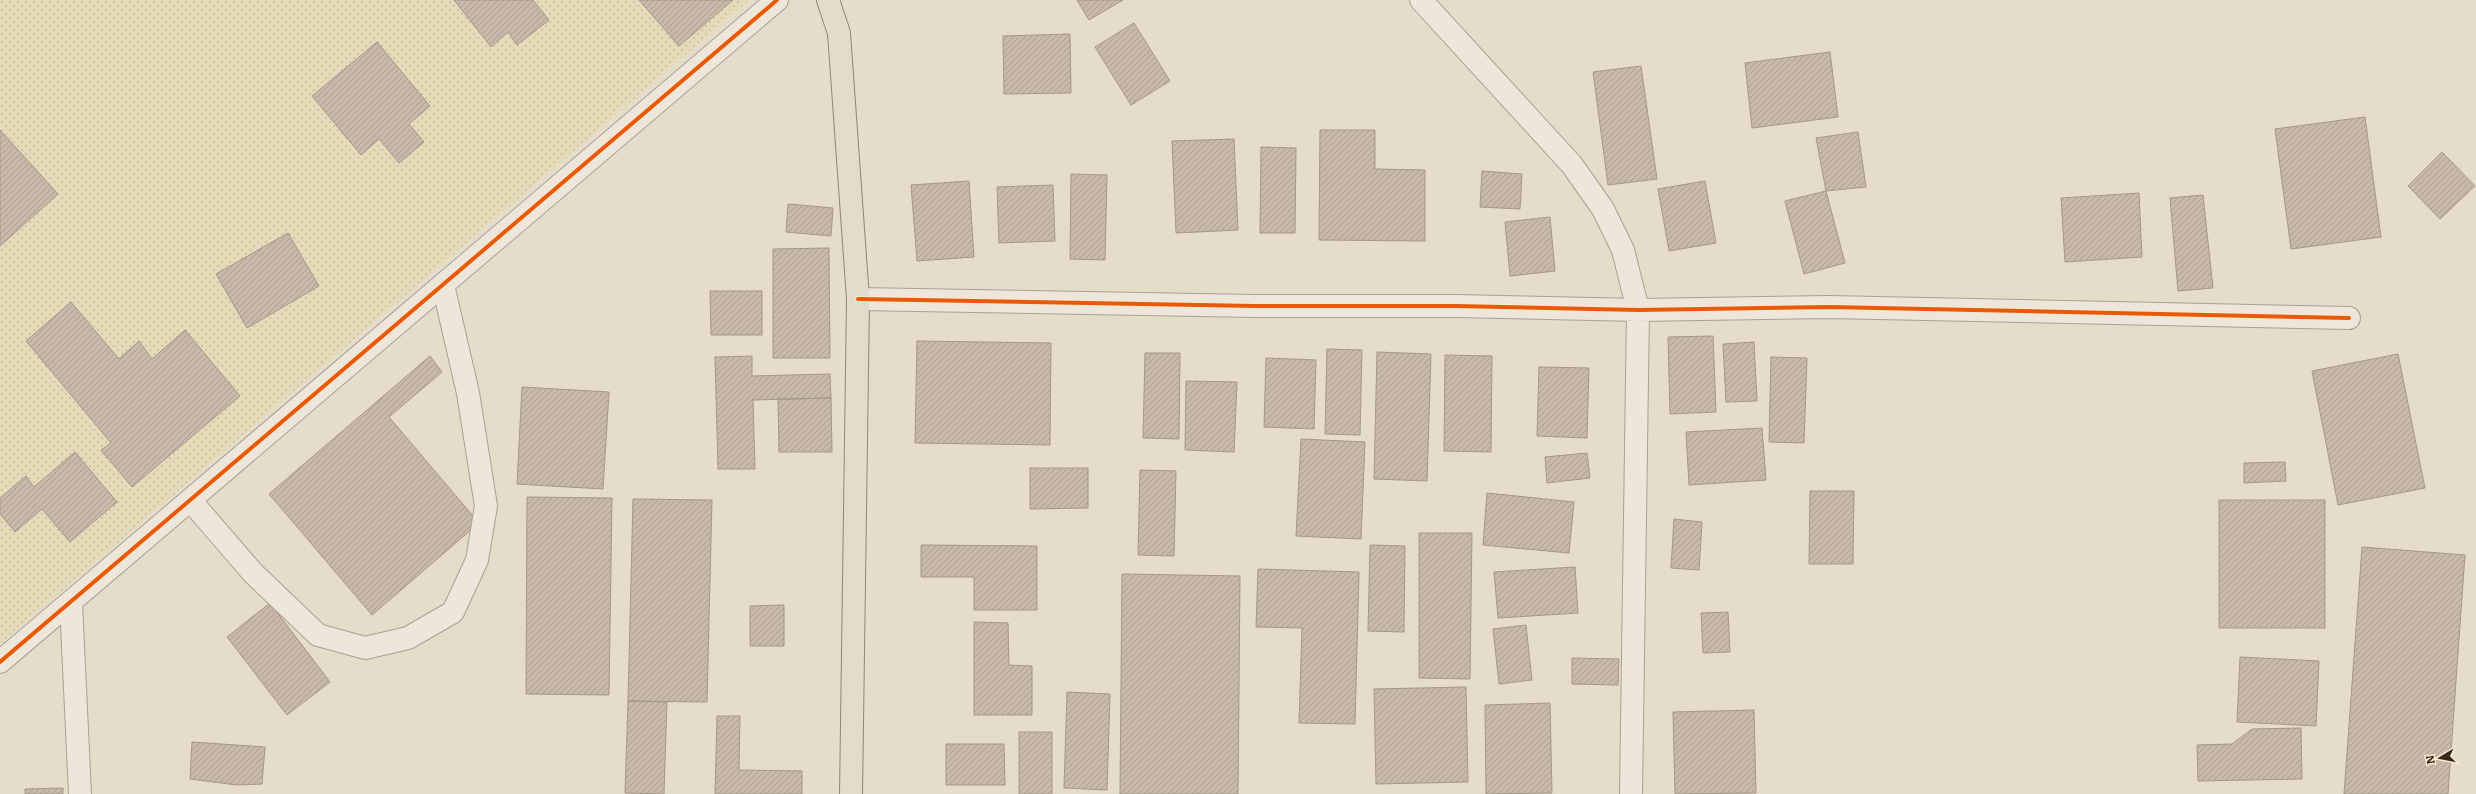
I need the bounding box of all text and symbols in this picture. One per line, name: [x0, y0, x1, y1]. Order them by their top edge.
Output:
north arrow: [2420, 738, 2460, 778]
text: N: [2420, 754, 2438, 766]

